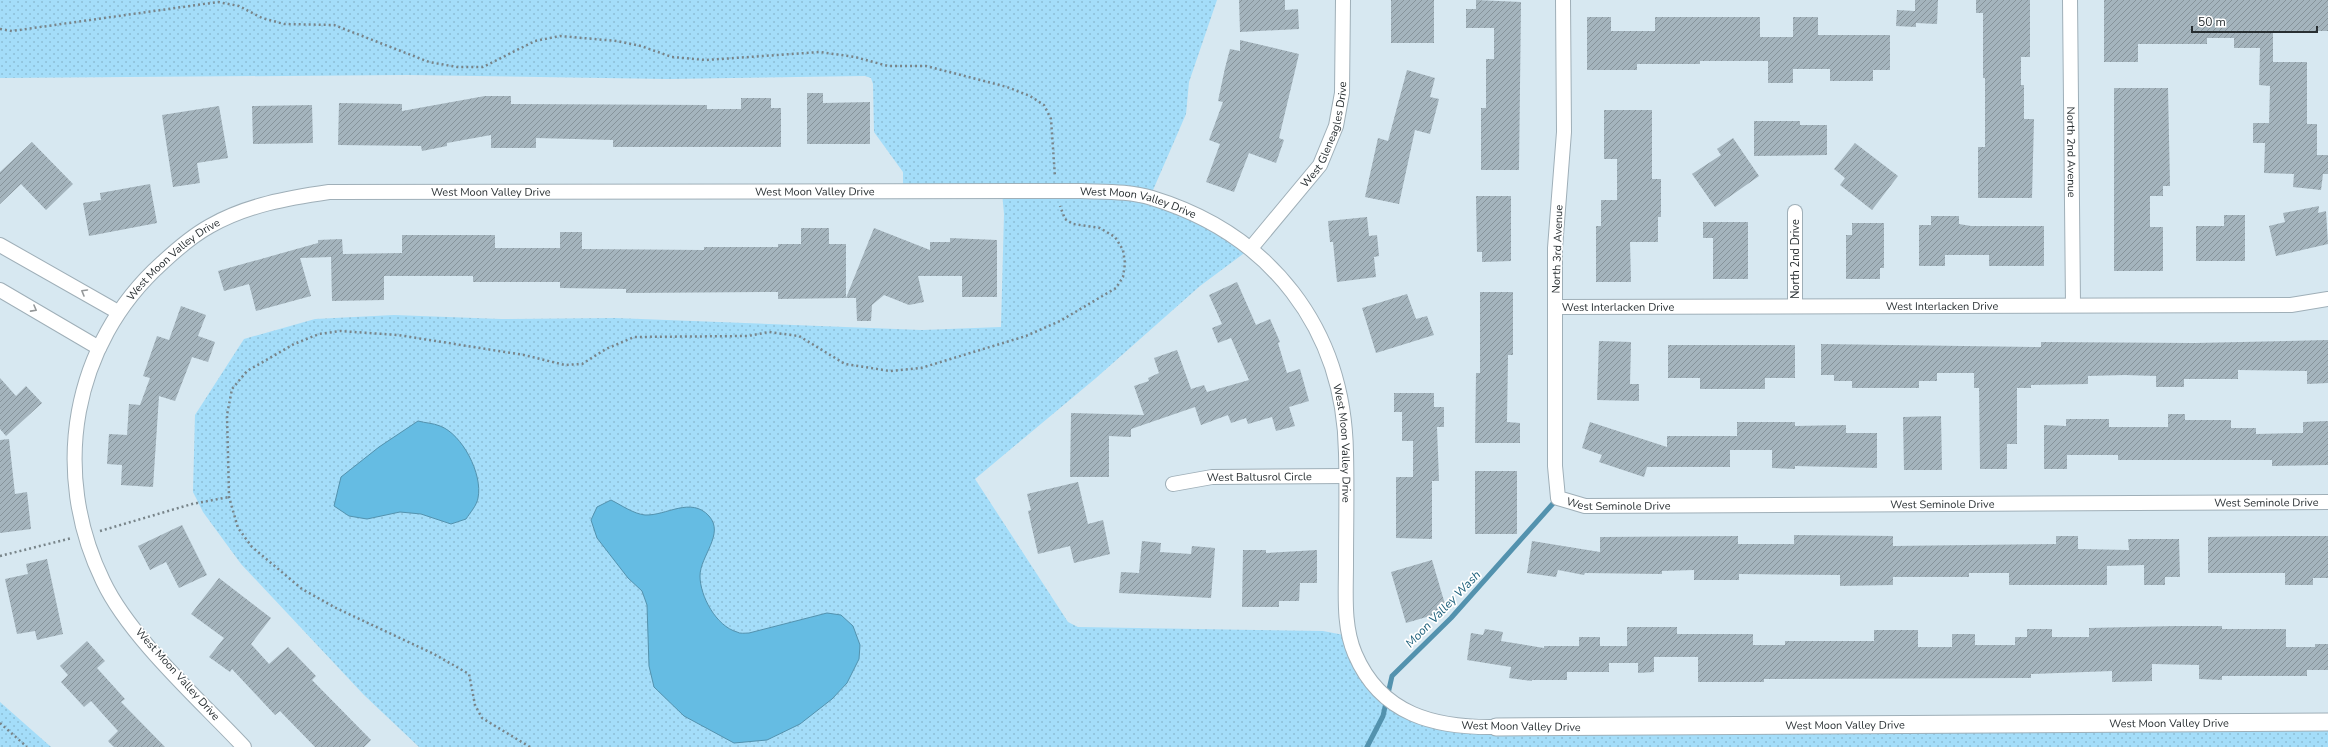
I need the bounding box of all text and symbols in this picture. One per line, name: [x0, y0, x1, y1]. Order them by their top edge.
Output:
scale bar: [2192, 8, 2317, 34]
text: 50 m: [2198, 14, 2226, 30]
street label: West Gleneagles Drive: [1297, 81, 1350, 191]
street label: North 2nd Avenue: [2063, 106, 2079, 198]
street label: West Moon Valley Drive: [755, 184, 875, 199]
street label: West Moon Valley Drive: [1080, 184, 1199, 222]
street label: West Moon Valley Drive: [431, 185, 551, 200]
street label: North 3rd Avenue: [1548, 204, 1567, 294]
street label: West Moon Valley Drive: [123, 215, 223, 304]
street label: North 2nd Drive: [1788, 219, 1803, 299]
one-way arrow: [81, 290, 88, 297]
street label: West Interlacken Drive: [1886, 299, 1998, 314]
street label: West Interlacken Drive: [1562, 300, 1674, 315]
one-way arrow: [30, 305, 37, 312]
street label: West Moon Valley Drive: [1329, 382, 1353, 503]
street label: West Baltusrol Circle: [1207, 469, 1312, 485]
street label: West Seminole Drive: [1565, 494, 1671, 514]
street label: West Seminole Drive: [2214, 495, 2319, 511]
street label: West Seminole Drive: [1890, 497, 1995, 512]
water label: Moon Valley Wash: [1402, 567, 1484, 651]
street label: West Moon Valley Drive: [132, 625, 223, 724]
street label: West Moon Valley Drive: [2109, 716, 2229, 731]
street label: West Moon Valley Drive: [1461, 718, 1581, 735]
street label: West Moon Valley Drive: [1785, 718, 1905, 733]

